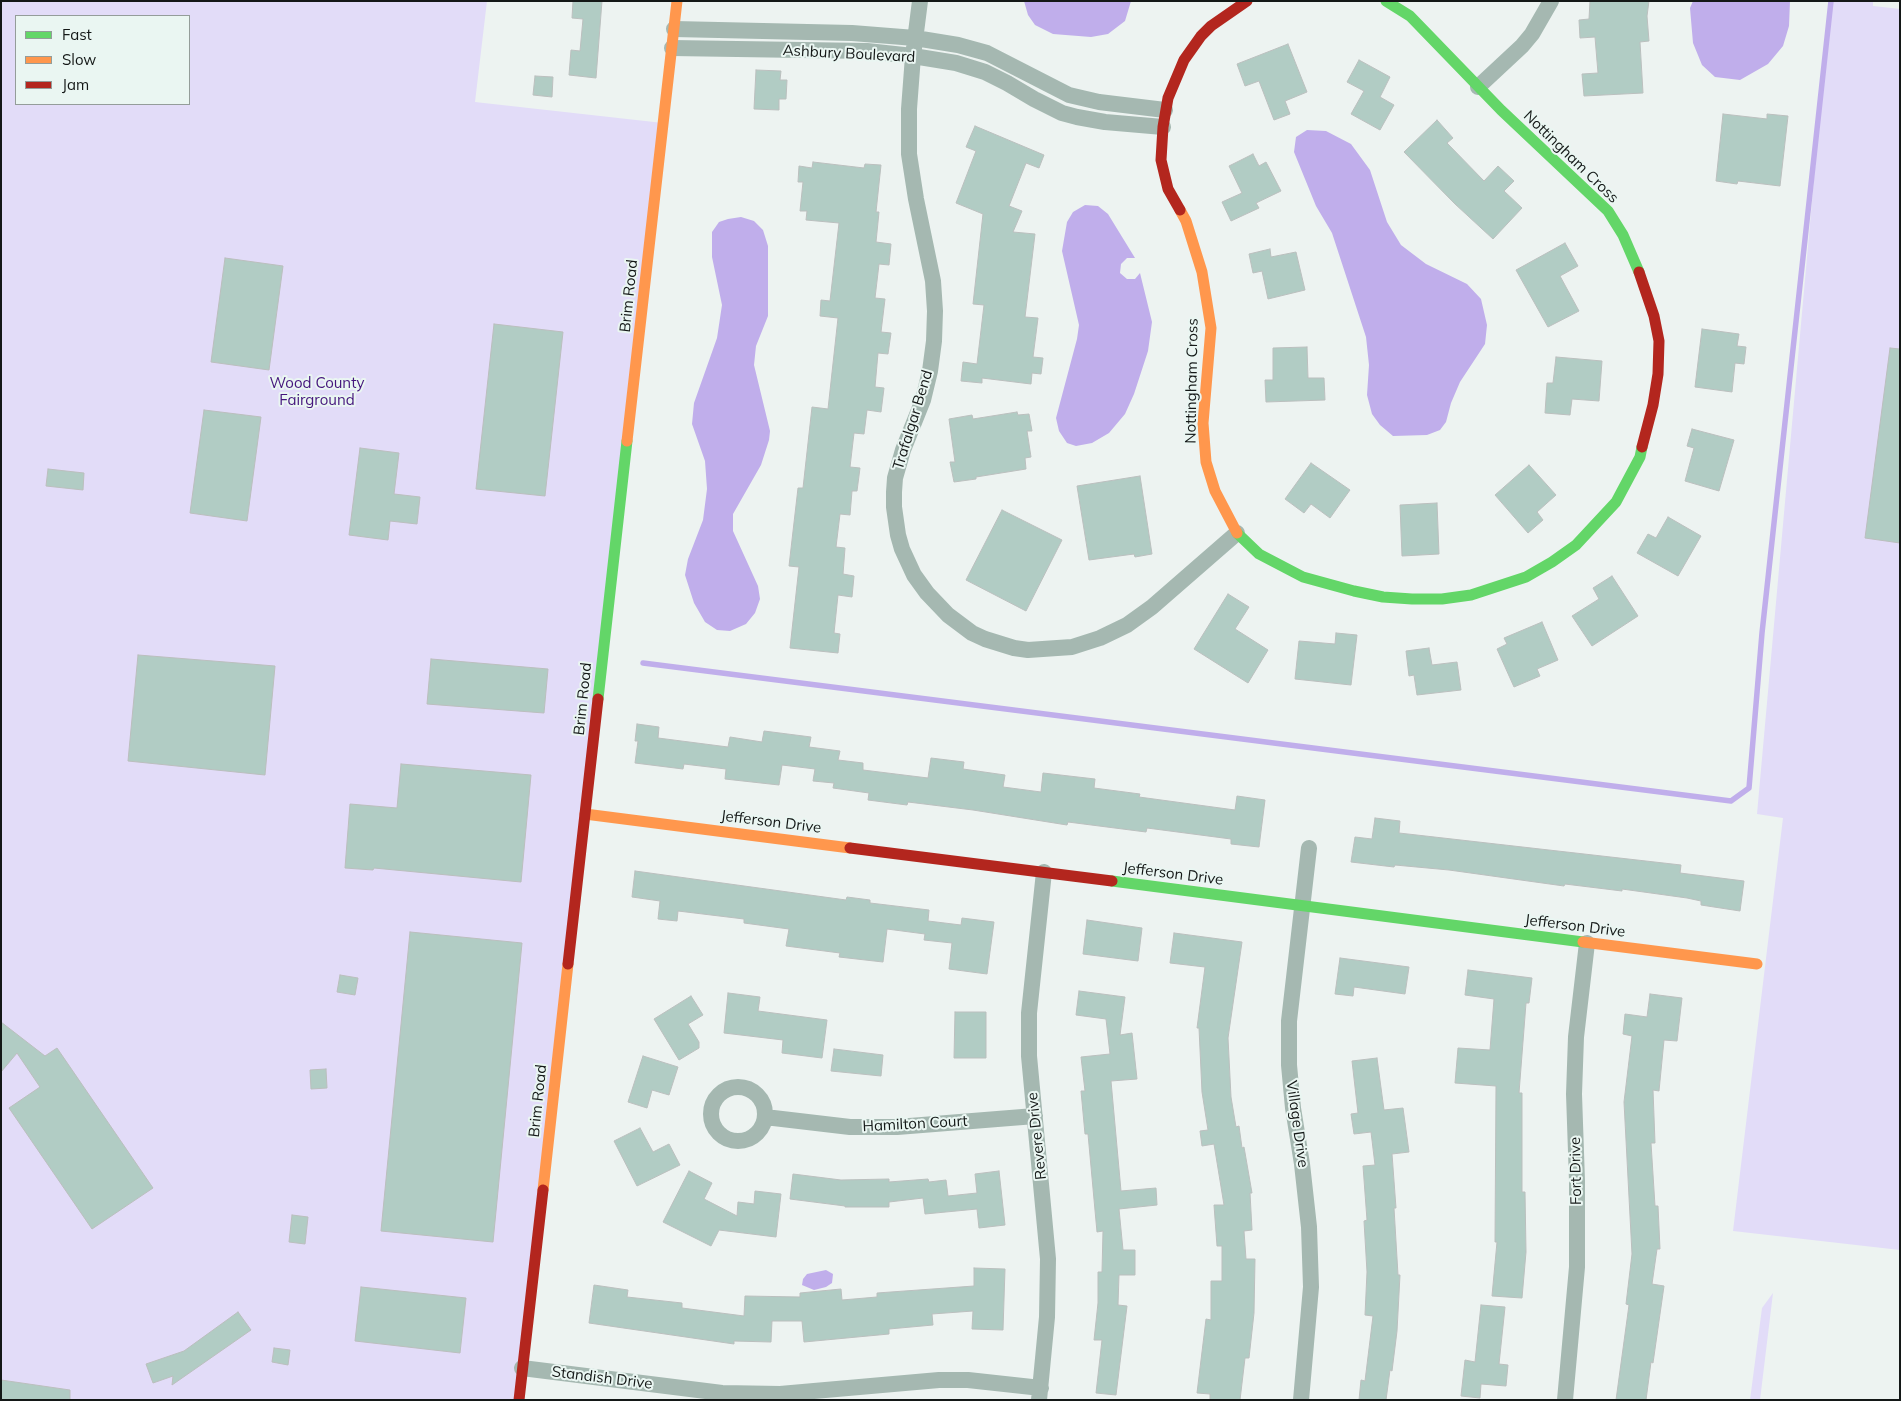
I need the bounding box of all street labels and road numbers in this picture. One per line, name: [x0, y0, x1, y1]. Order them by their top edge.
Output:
street label: Ashbury Boulevard: [782, 42, 916, 66]
street label: Nottingham Cross: [1520, 107, 1622, 207]
street label: Brim Road: [616, 259, 642, 333]
street label: Nottingham Cross: [1182, 318, 1202, 444]
street label: Trafalgar Bend: [889, 368, 937, 472]
street label: Brim Road: [570, 662, 596, 736]
street label: Jefferson Drive: [720, 807, 822, 837]
street label: Jefferson Drive: [1122, 859, 1224, 889]
street label: Jefferson Drive: [1524, 911, 1626, 941]
street label: Brim Road: [525, 1064, 551, 1138]
street label: Village Drive: [1282, 1079, 1312, 1169]
street label: Revere Drive: [1023, 1091, 1051, 1181]
street label: Hamilton Court: [862, 1112, 968, 1136]
street label: Fort Drive: [1566, 1137, 1586, 1205]
street label: Standish Drive: [551, 1363, 653, 1393]

